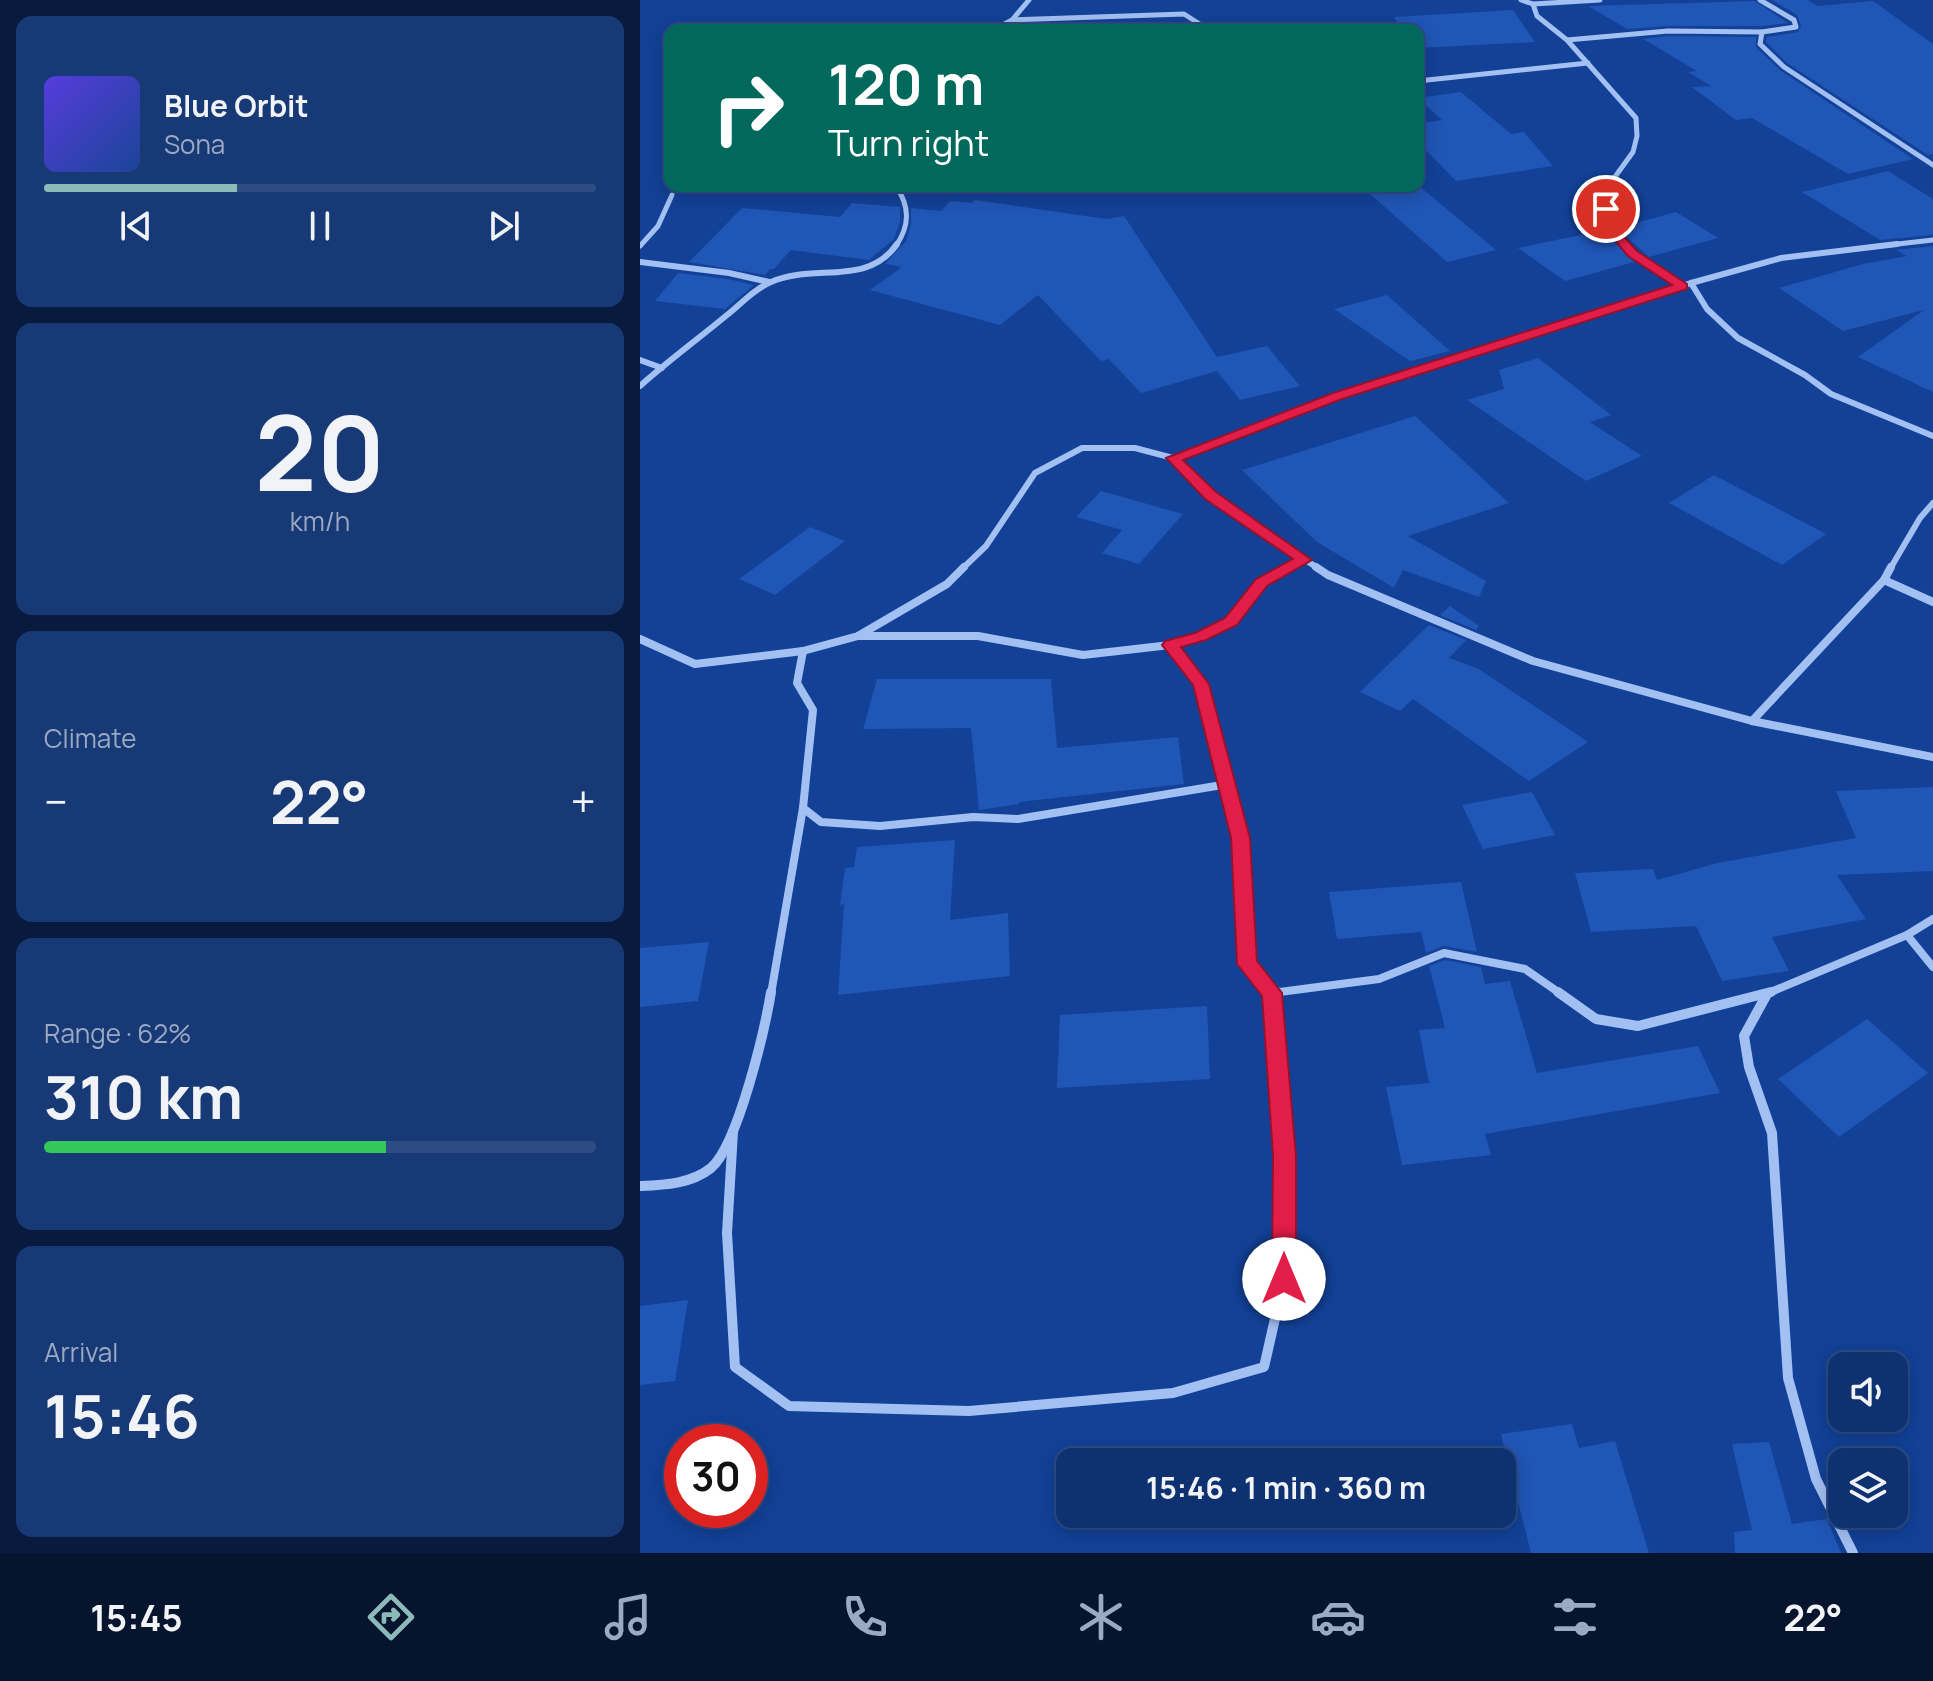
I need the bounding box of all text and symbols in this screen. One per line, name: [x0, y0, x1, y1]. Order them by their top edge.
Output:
text: 120 m: [828, 45, 984, 122]
icon: right: [696, 56, 800, 160]
text: Blue Orbit: [164, 85, 309, 126]
text: Turn right: [828, 118, 989, 167]
text: Sona: [164, 126, 225, 162]
pin: [1572, 175, 1640, 243]
icon: arrive: [1584, 187, 1628, 231]
icon: previous: [114, 204, 158, 248]
icon: pause: [298, 204, 342, 248]
icon: next: [482, 204, 526, 248]
text: 20: [255, 380, 385, 522]
text: km/h: [290, 503, 350, 539]
text: Climate: [44, 720, 136, 756]
text: 22°: [270, 760, 368, 842]
text: −: [44, 771, 68, 831]
text: +: [571, 771, 596, 831]
text: Range · 62%: [44, 1015, 192, 1051]
text: 310 km: [44, 1055, 243, 1137]
position arrow: [1242, 1237, 1326, 1321]
text: Arrival: [44, 1334, 118, 1370]
map controls: [1828, 1352, 1908, 1528]
button: sound: [1828, 1352, 1908, 1432]
text: 15:46: [44, 1374, 200, 1456]
speed limit sign: 30: [664, 1424, 768, 1528]
button: layers: [1828, 1448, 1908, 1528]
text: 15:46 · 1 min · 360 m: [1146, 1467, 1426, 1508]
icon: directions: [363, 1589, 419, 1645]
icon: music: [600, 1589, 656, 1645]
icon: phone: [837, 1589, 893, 1645]
icon: climate: [1073, 1589, 1129, 1645]
icon: car: [1310, 1589, 1366, 1645]
icon: filters: [1547, 1589, 1603, 1645]
text: 15:45: [90, 1593, 183, 1642]
text: 22°: [1783, 1593, 1843, 1642]

